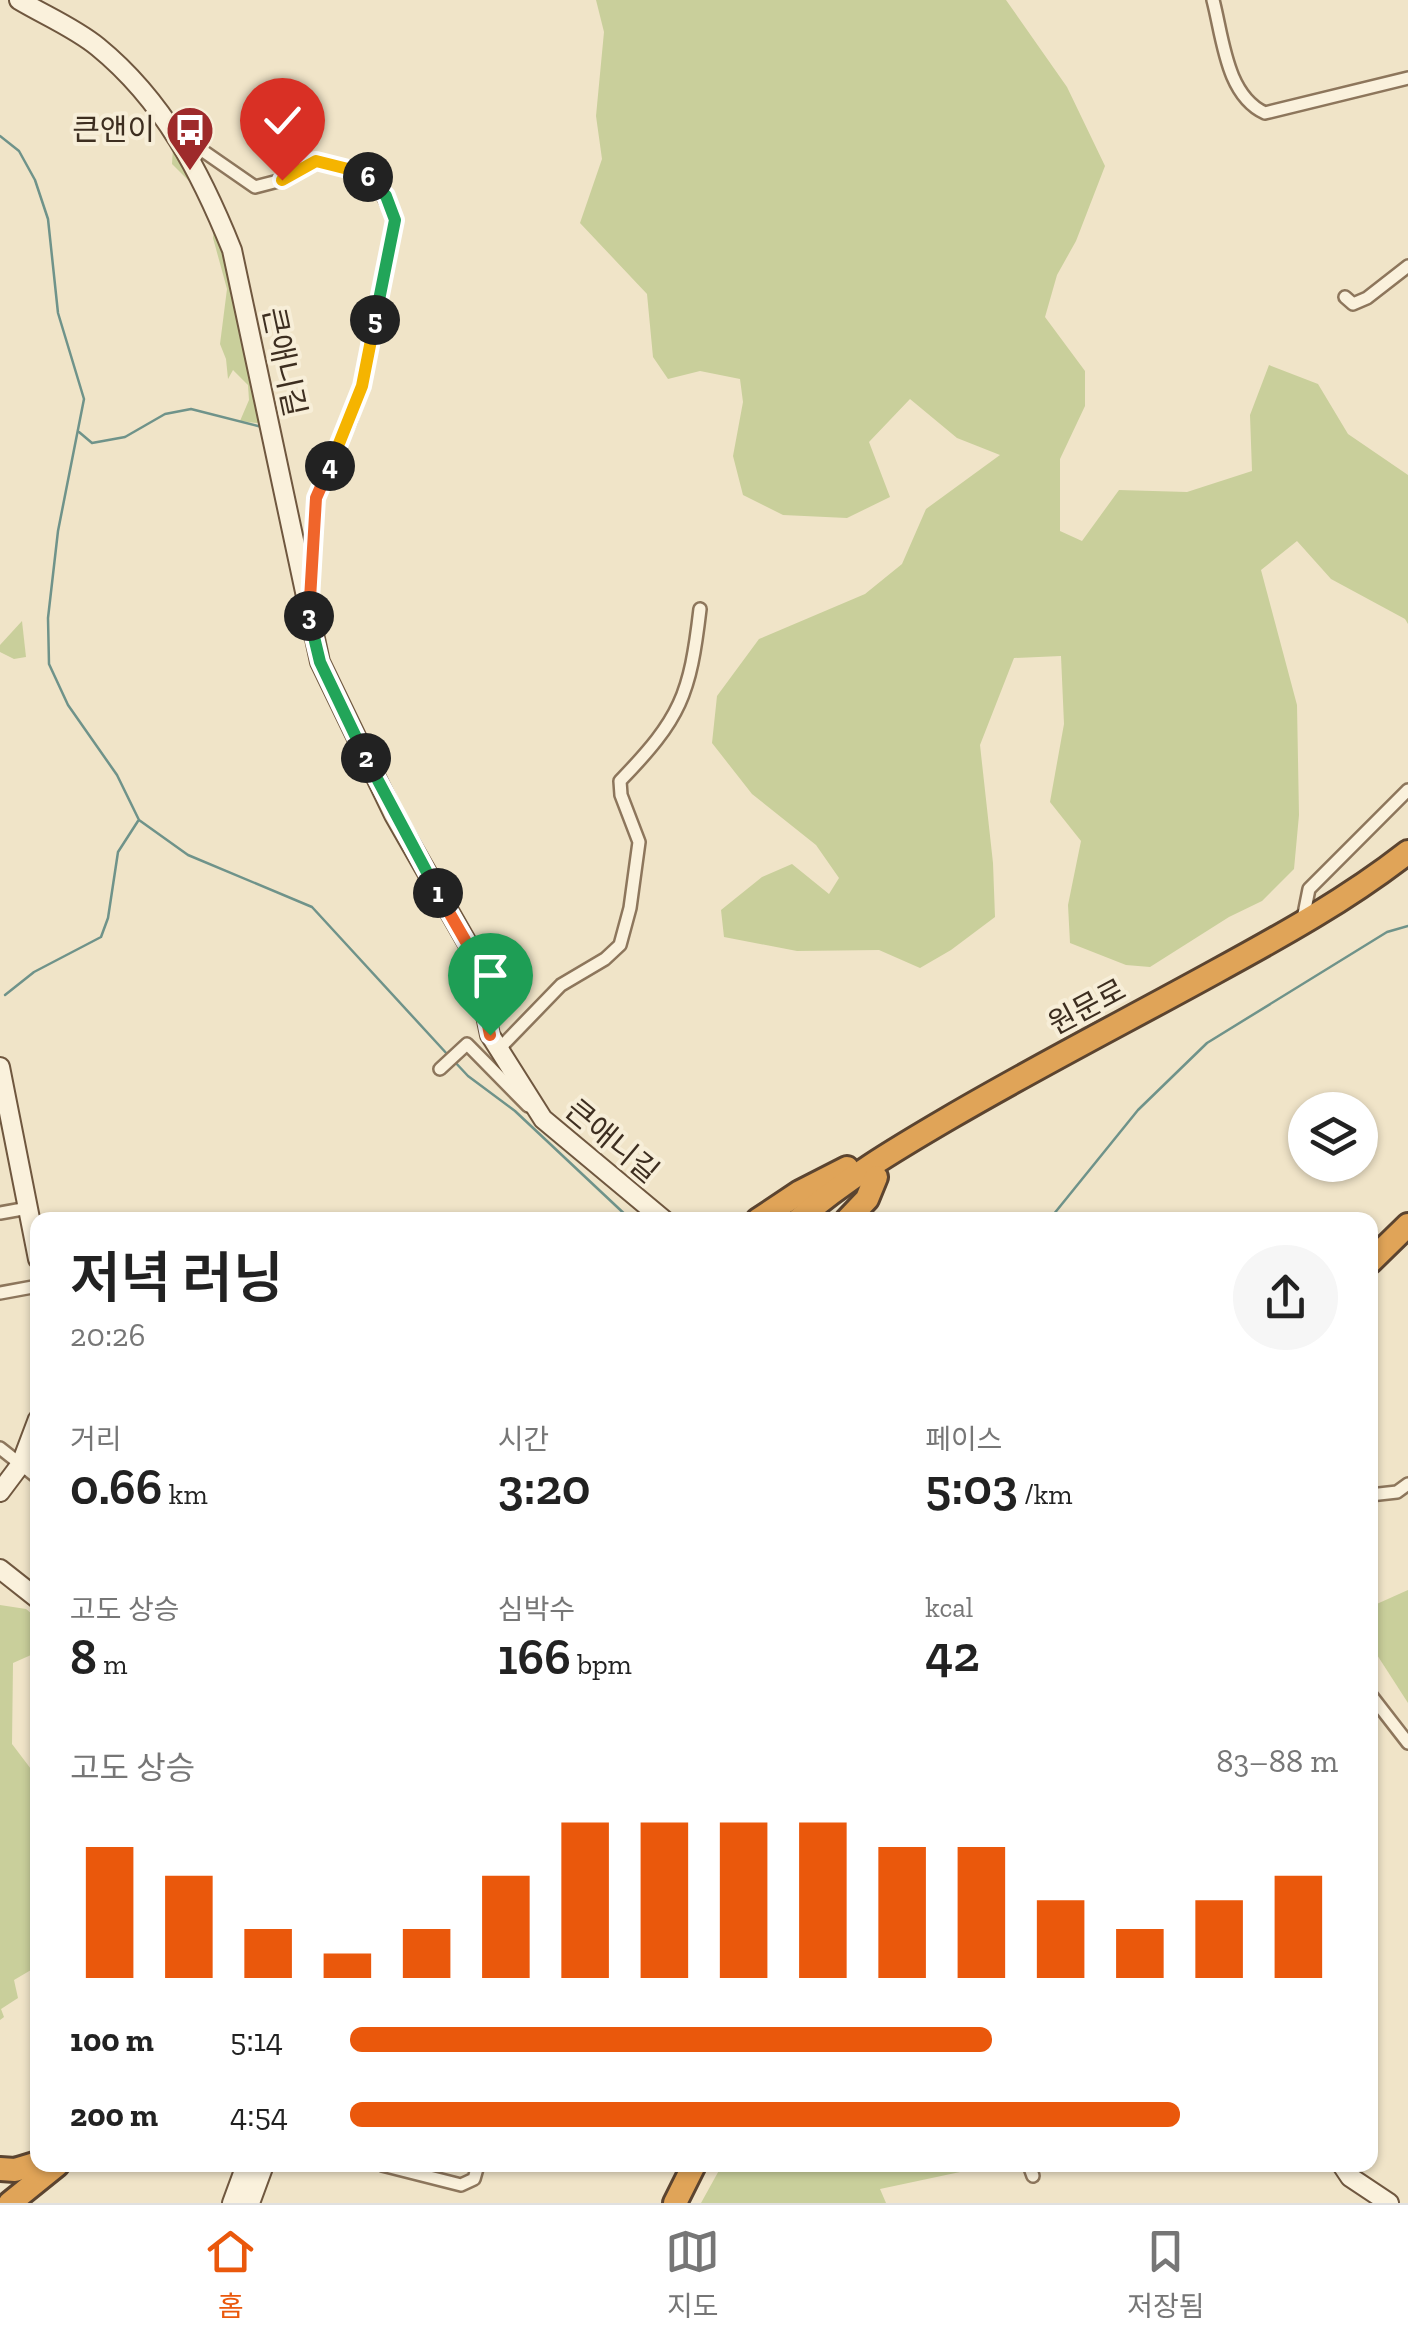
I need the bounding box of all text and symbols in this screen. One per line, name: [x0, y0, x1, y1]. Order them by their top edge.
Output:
pin: [240, 78, 325, 181]
icon: check: [255, 93, 310, 148]
bus stop icon: 큰앤이: [164, 104, 216, 172]
place label: 큰앤이: [72, 112, 155, 148]
pin: 6: [343, 152, 393, 202]
text: 6: [360, 160, 376, 193]
pin: 5: [350, 295, 400, 345]
text: 5: [368, 303, 382, 336]
street label: 큰애니길: [255, 304, 313, 420]
pin: 4: [305, 441, 355, 491]
text: 4: [322, 449, 338, 482]
pin: 3: [284, 591, 334, 641]
text: 3: [302, 599, 316, 632]
pin: 2: [341, 733, 391, 783]
text: 2: [358, 741, 374, 774]
pin: 1: [413, 868, 463, 918]
text: 1: [432, 876, 444, 909]
pin: [448, 933, 533, 1036]
icon: arrive: [463, 948, 518, 1003]
street label: 원문로: [1042, 972, 1132, 1042]
street label: 큰애니길: [558, 1092, 666, 1190]
map controls: [1288, 1092, 1378, 1182]
button: layers: [1288, 1092, 1378, 1182]
text: 저녁 러닝: [70, 1245, 284, 1311]
button: share: [1233, 1245, 1338, 1350]
text: 20:26: [70, 1316, 146, 1354]
text: 거리: [70, 1423, 122, 1456]
text: 시간: [498, 1423, 549, 1456]
text: 페이스: [925, 1423, 1003, 1456]
text: 0.66: [70, 1457, 163, 1517]
text: 3:20: [498, 1457, 591, 1517]
text: 5:03: [925, 1457, 1018, 1517]
text: km: [163, 1478, 208, 1511]
text: /km: [1018, 1478, 1072, 1511]
text: kcal: [925, 1591, 973, 1624]
text: 고도 상승: [70, 1593, 179, 1626]
text: 심박수: [498, 1593, 575, 1626]
text: 42: [925, 1624, 980, 1684]
text: 8: [70, 1627, 97, 1687]
text: 166: [498, 1627, 571, 1687]
text: m: [97, 1648, 127, 1681]
text: bpm: [571, 1648, 632, 1681]
text: 83–88 m: [1216, 1742, 1338, 1780]
text: 고도 상승: [70, 1749, 195, 1787]
text: 100 m: [70, 2021, 154, 2059]
text: 5:14: [230, 2021, 283, 2059]
text: 200 m: [70, 2096, 158, 2134]
text: 4:54: [230, 2096, 288, 2134]
tab: 홈: [203, 2224, 258, 2324]
tab: 지도: [665, 2224, 720, 2324]
tab: 저장됨: [1127, 2224, 1205, 2324]

